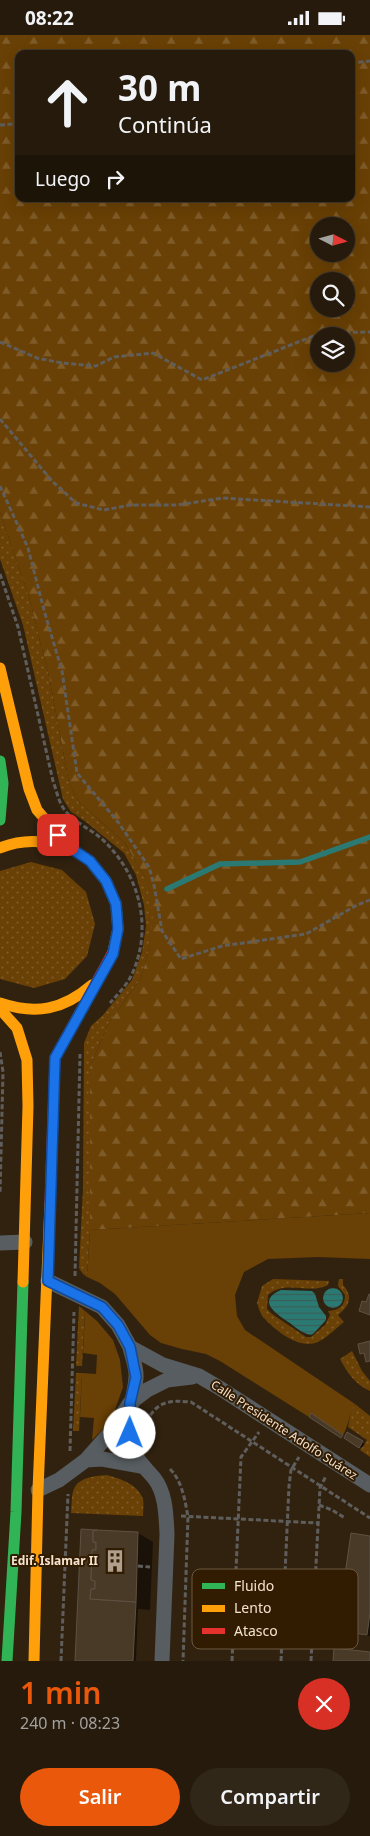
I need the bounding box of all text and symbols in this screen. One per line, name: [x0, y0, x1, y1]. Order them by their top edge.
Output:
text: 08:22: [25, 5, 74, 31]
text: 30 m: [118, 64, 201, 111]
icon: ahead: [35, 70, 100, 135]
text: Continúa: [118, 109, 212, 139]
icon: right: [101, 165, 129, 193]
text: Luego: [35, 166, 91, 192]
north arrow: [310, 217, 355, 263]
map controls: [310, 217, 355, 372]
button: search: [310, 272, 355, 317]
button: layers: [310, 327, 355, 372]
pin: [37, 814, 79, 856]
icon: arrive: [44, 821, 72, 849]
street label: Calle Presidente Adolfo Suárez: [208, 1376, 361, 1484]
position arrow: [103, 1406, 155, 1458]
building icon: Edif. Islamar II: [102, 1548, 128, 1574]
place label: Edif. Islamar II: [11, 1552, 98, 1569]
legend: [192, 1569, 358, 1649]
text: Fluido: [234, 1576, 274, 1595]
text: Lento: [234, 1598, 271, 1617]
text: Atasco: [234, 1621, 278, 1640]
text: 1 min: [20, 1672, 101, 1713]
button: close: [298, 1678, 350, 1730]
text: 240 m · 08:23: [20, 1712, 120, 1734]
button: Salir: [20, 1768, 180, 1826]
button: Compartir: [190, 1768, 350, 1826]

